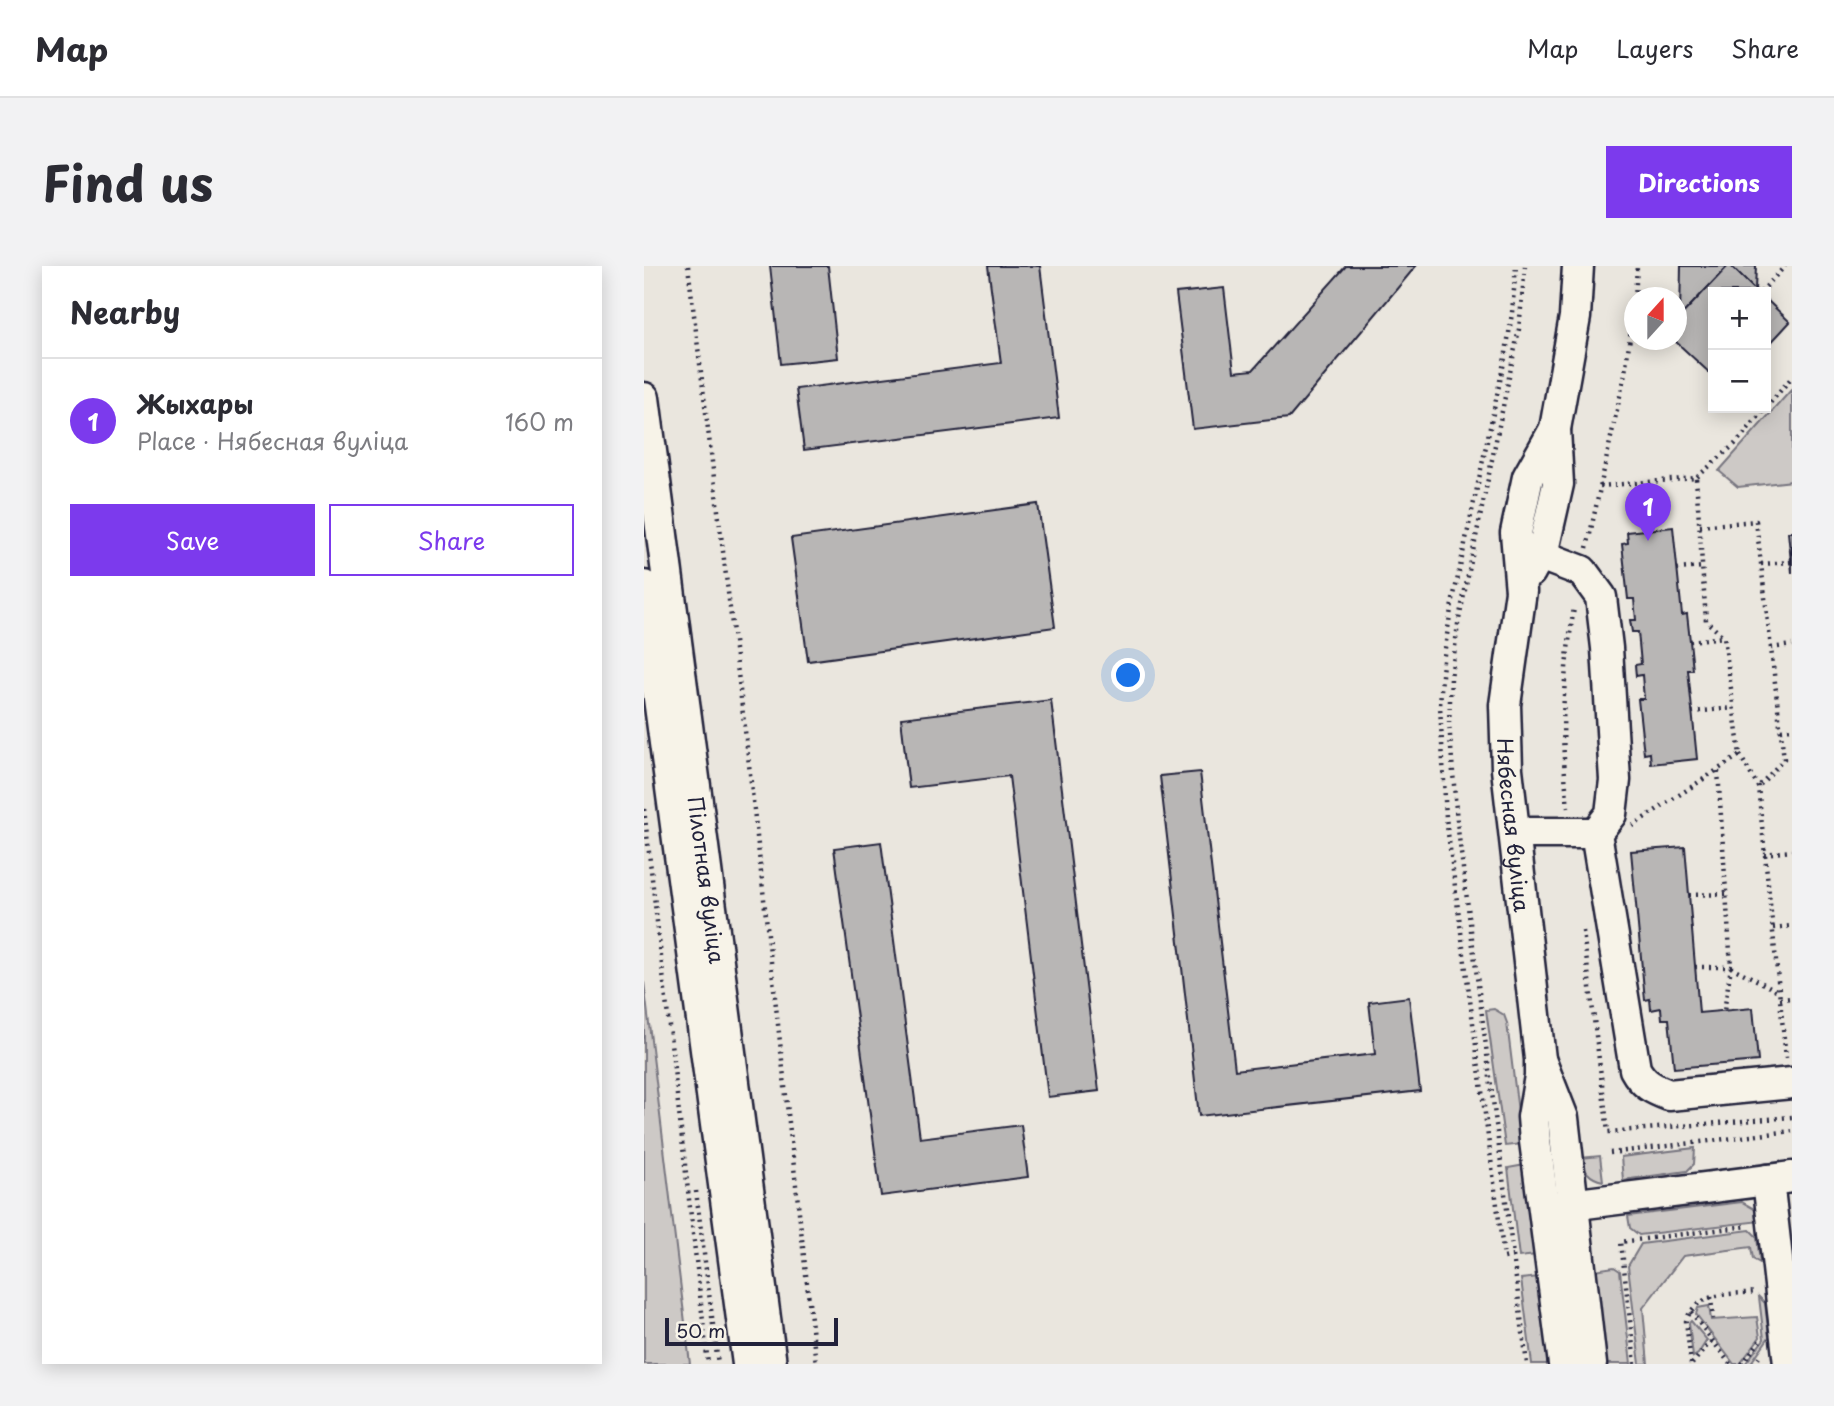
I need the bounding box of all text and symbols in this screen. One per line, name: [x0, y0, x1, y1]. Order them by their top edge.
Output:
text: Map: [35, 23, 108, 73]
text: Map: [1527, 30, 1578, 66]
text: Layers: [1616, 30, 1693, 66]
text: Share: [1731, 30, 1799, 66]
text: Find us: [42, 145, 213, 219]
button: Directions: [1606, 146, 1792, 218]
north arrow: [1624, 287, 1687, 350]
map controls: [1708, 287, 1771, 413]
button: +: [1708, 287, 1771, 350]
text: Nearby: [70, 289, 180, 334]
button: −: [1708, 350, 1771, 413]
text: Жыхары: [137, 384, 253, 423]
text: 1: [88, 404, 99, 439]
text: 160 m: [505, 404, 574, 439]
text: Place · Нябесная вуліца: [137, 423, 408, 458]
pin: 1: [1625, 483, 1671, 541]
button: Save: [70, 504, 315, 576]
button: Share: [329, 504, 574, 576]
your location: [1111, 658, 1145, 692]
street label: Нябесная вуліца: [1490, 737, 1539, 914]
street label: Пілотная вуліца: [681, 794, 734, 966]
scale bar: [665, 1315, 838, 1347]
text: 50 m: [676, 1316, 725, 1344]

